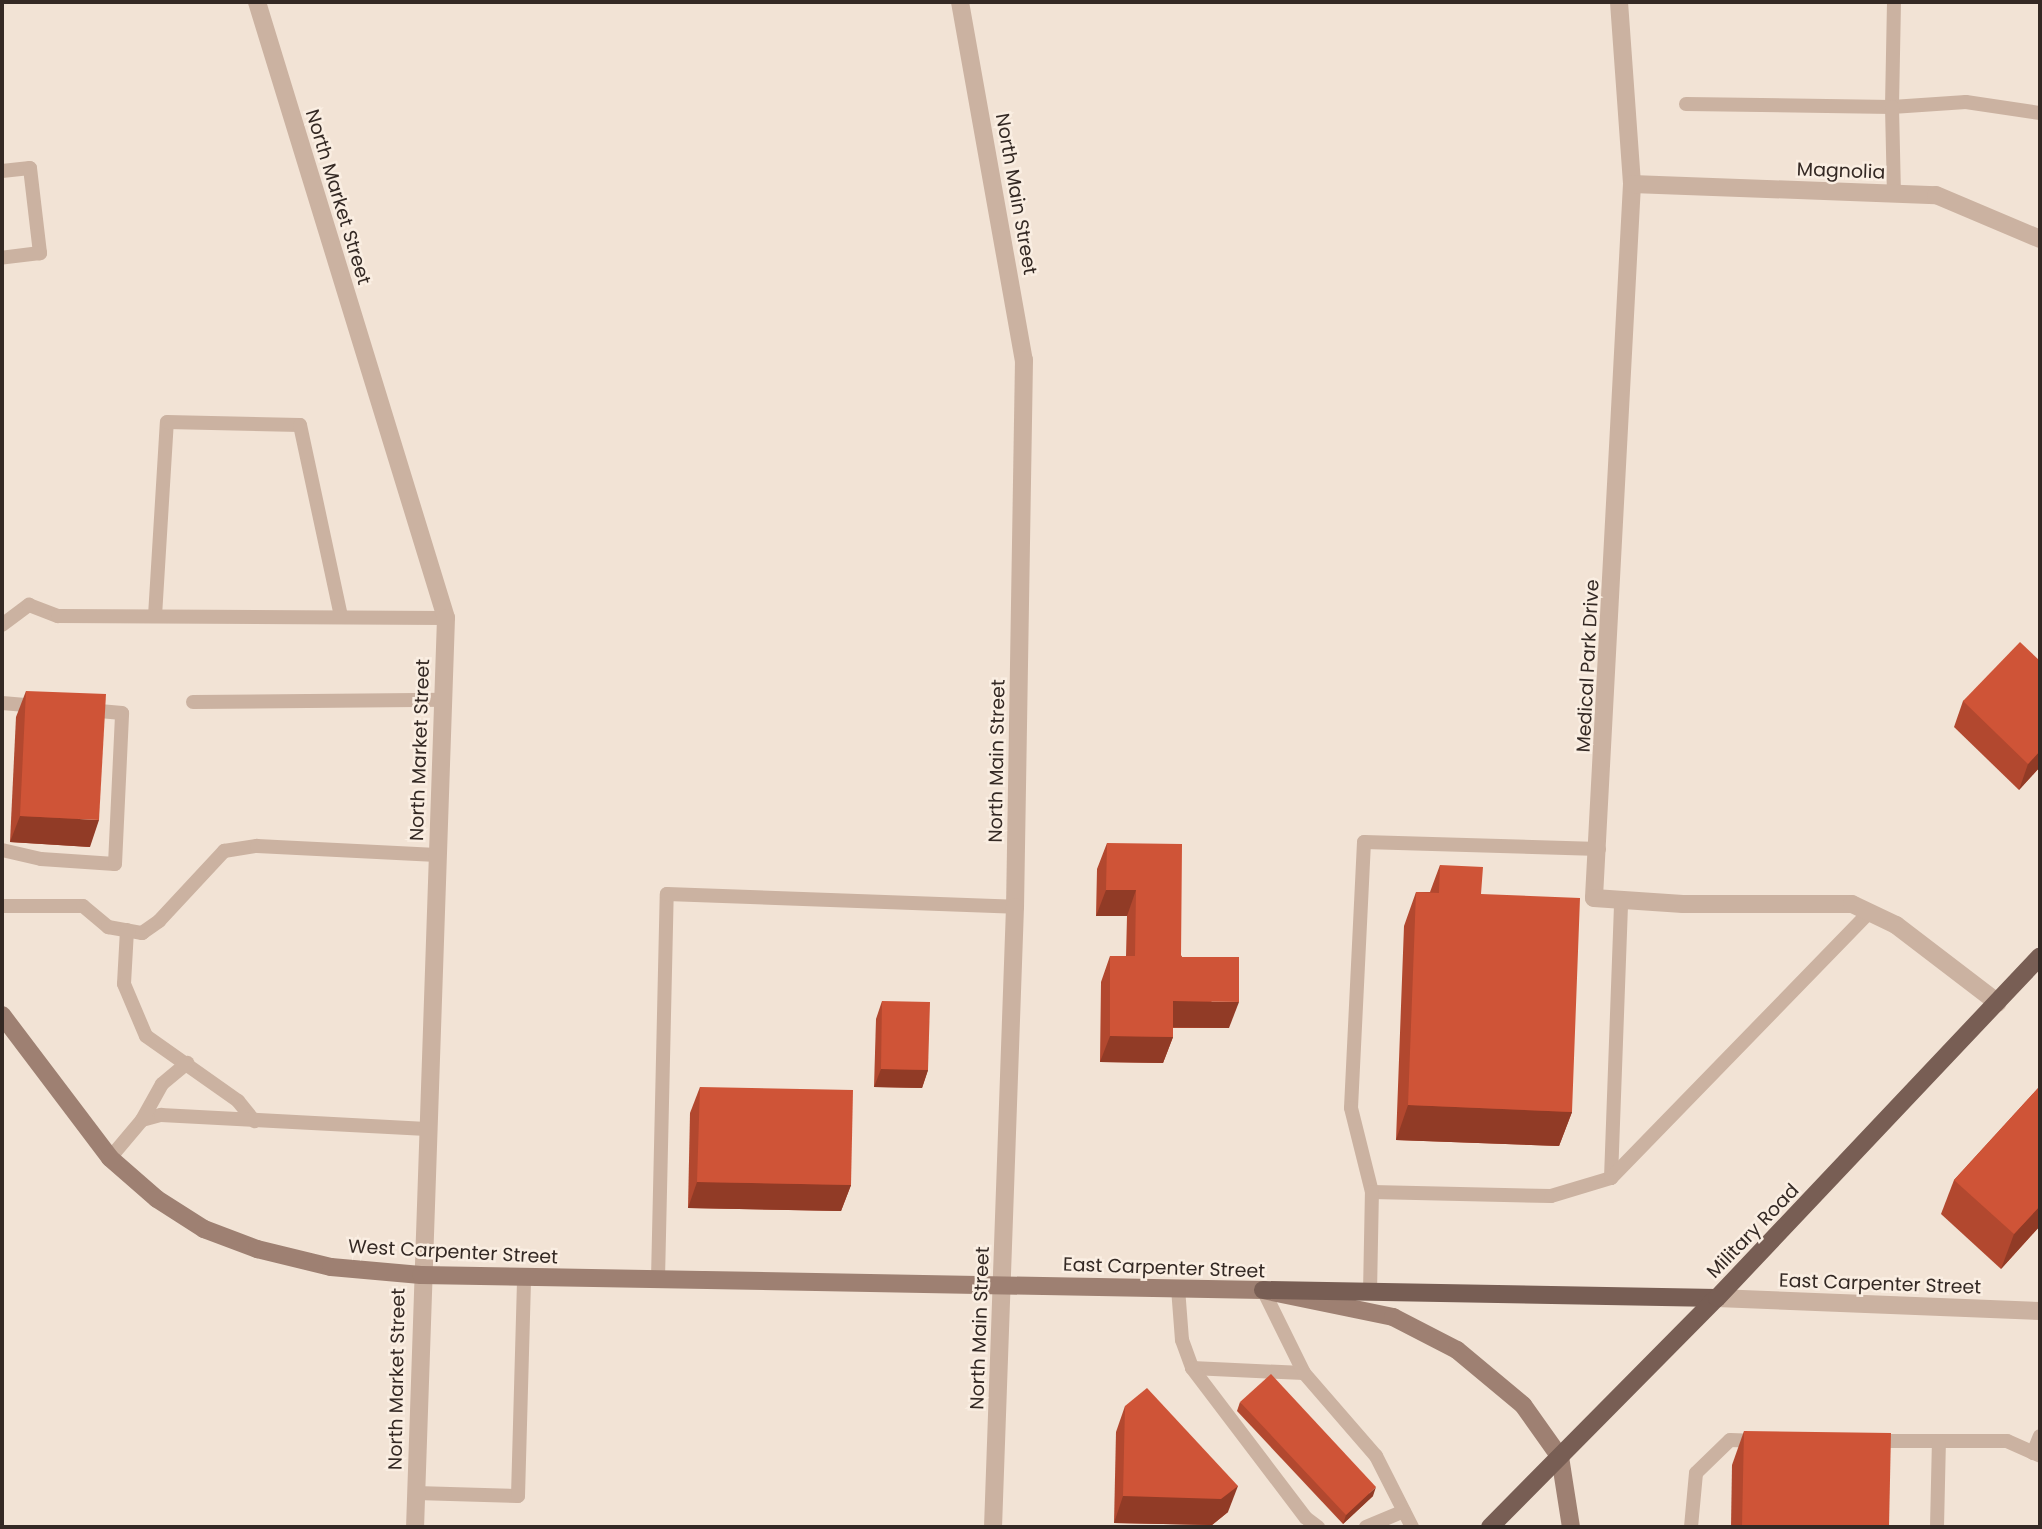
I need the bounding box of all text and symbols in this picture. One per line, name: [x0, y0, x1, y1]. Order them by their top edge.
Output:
street label: North Market Street: [300, 107, 376, 287]
street label: North Main Street: [991, 112, 1041, 276]
street label: Magnolia: [1796, 158, 1886, 184]
street label: Medical Park Drive: [1572, 579, 1604, 753]
street label: North Market Street: [405, 659, 435, 841]
street label: North Main Street: [984, 679, 1010, 843]
street label: Military Road: [1702, 1179, 1804, 1283]
street label: West Carpenter Street: [347, 1235, 559, 1269]
street label: North Main Street: [966, 1246, 994, 1410]
street label: East Carpenter Street: [1062, 1253, 1266, 1283]
street label: East Carpenter Street: [1778, 1269, 1982, 1299]
street label: North Market Street: [384, 1288, 410, 1470]

